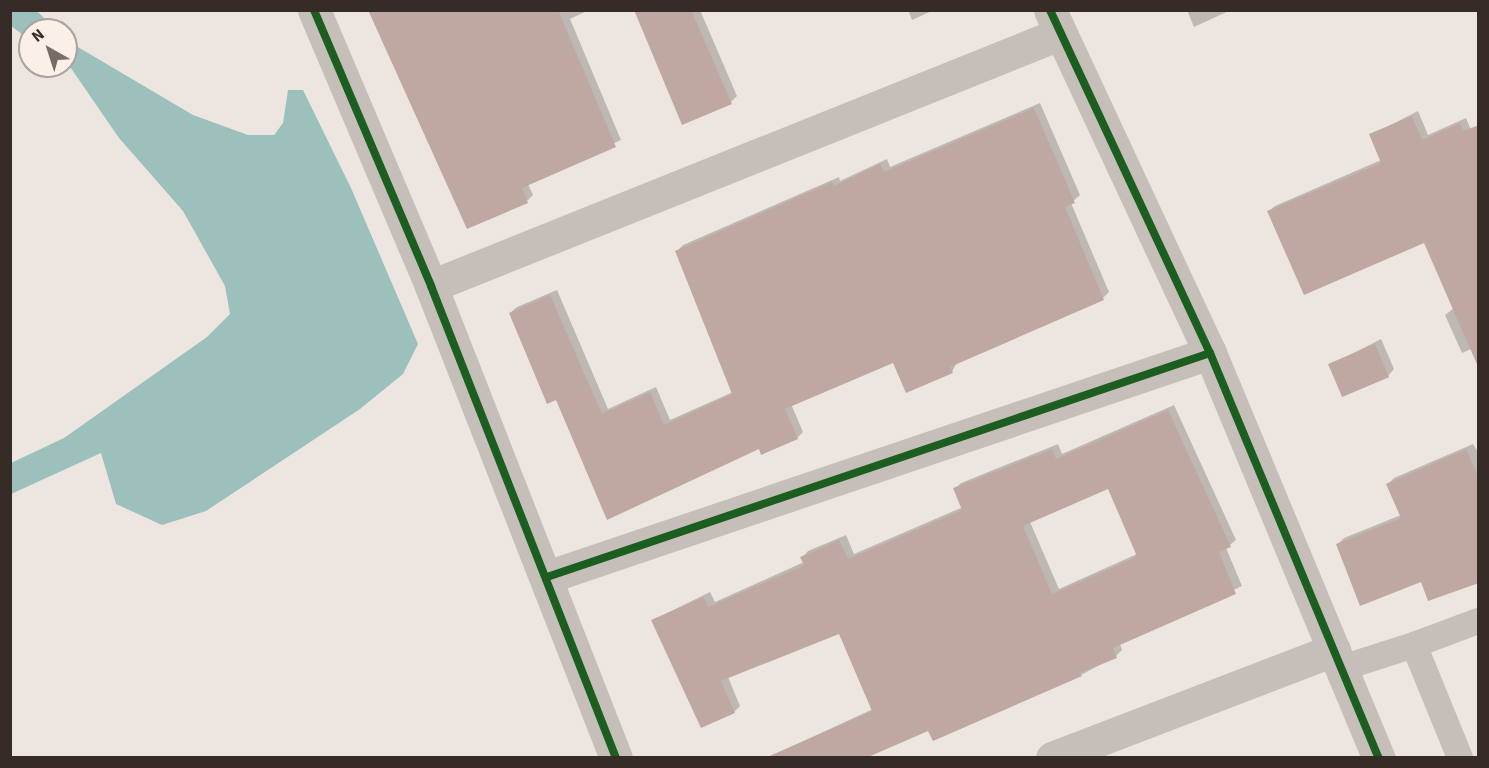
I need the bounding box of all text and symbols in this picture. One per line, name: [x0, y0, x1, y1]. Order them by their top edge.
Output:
north arrow: [18, 18, 78, 78]
text: N: [27, 24, 49, 47]

